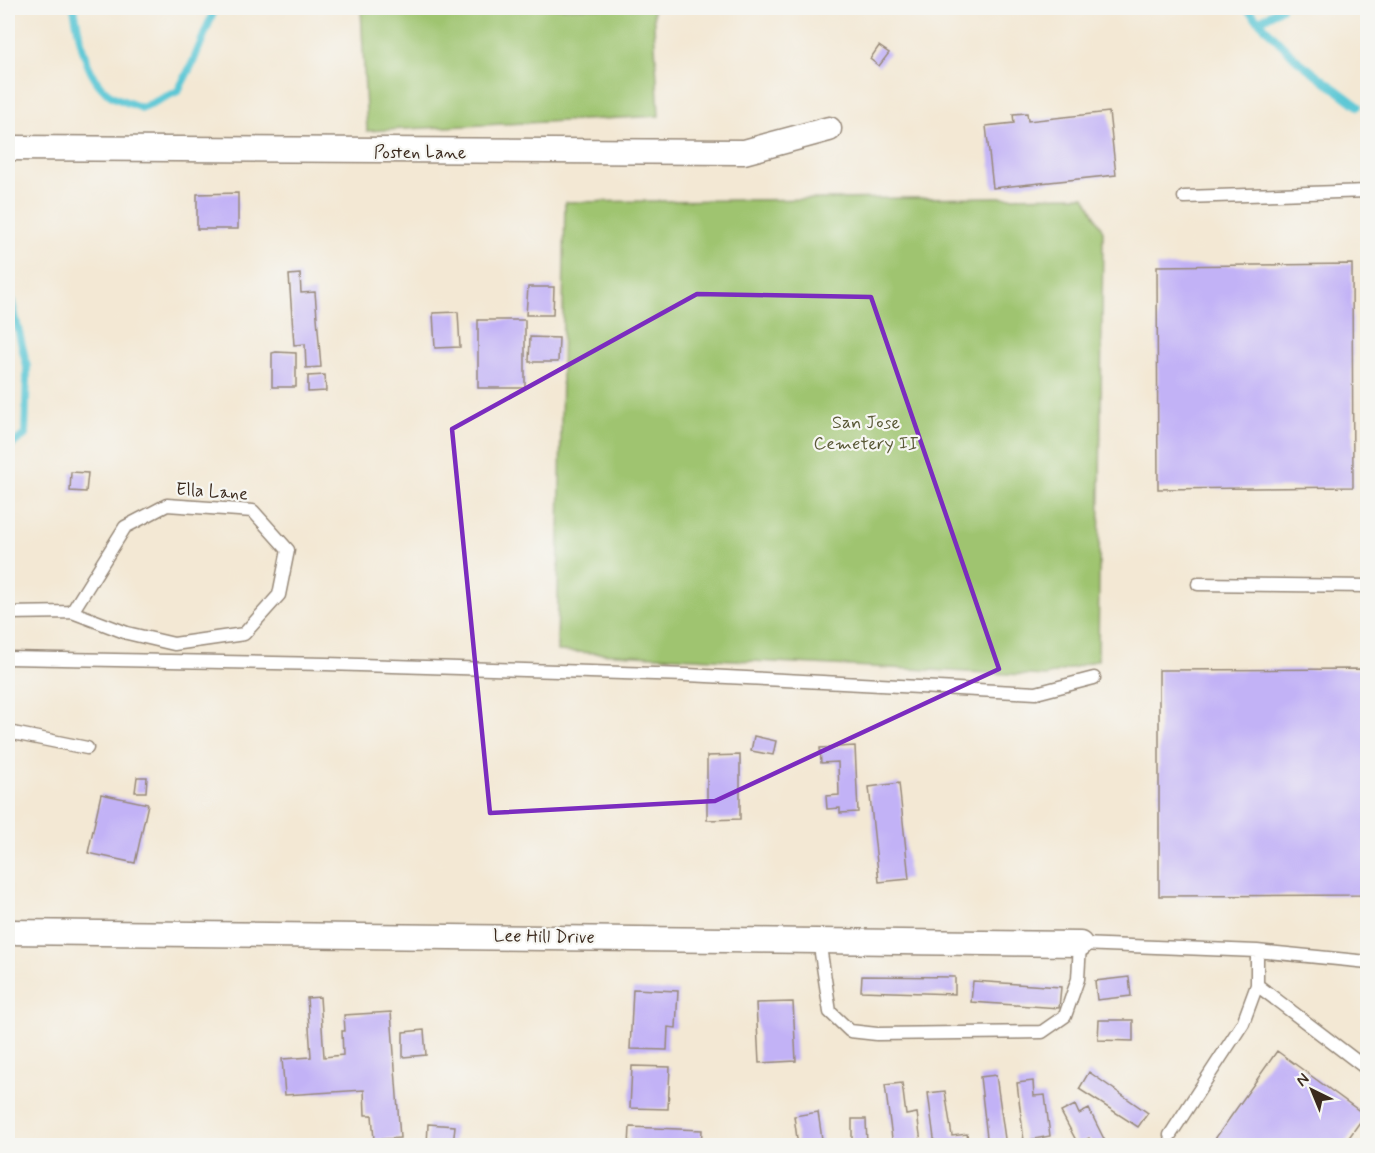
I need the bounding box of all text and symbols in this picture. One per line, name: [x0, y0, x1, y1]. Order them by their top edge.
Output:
street label: Posten Lane: [374, 141, 466, 165]
park label: San Jose Cemetery II: [813, 411, 919, 456]
street label: Ella Lane: [175, 478, 249, 507]
street label: Lee Hill Drive: [493, 924, 595, 950]
north arrow: [1282, 1060, 1342, 1120]
text: N: [1292, 1069, 1314, 1091]

